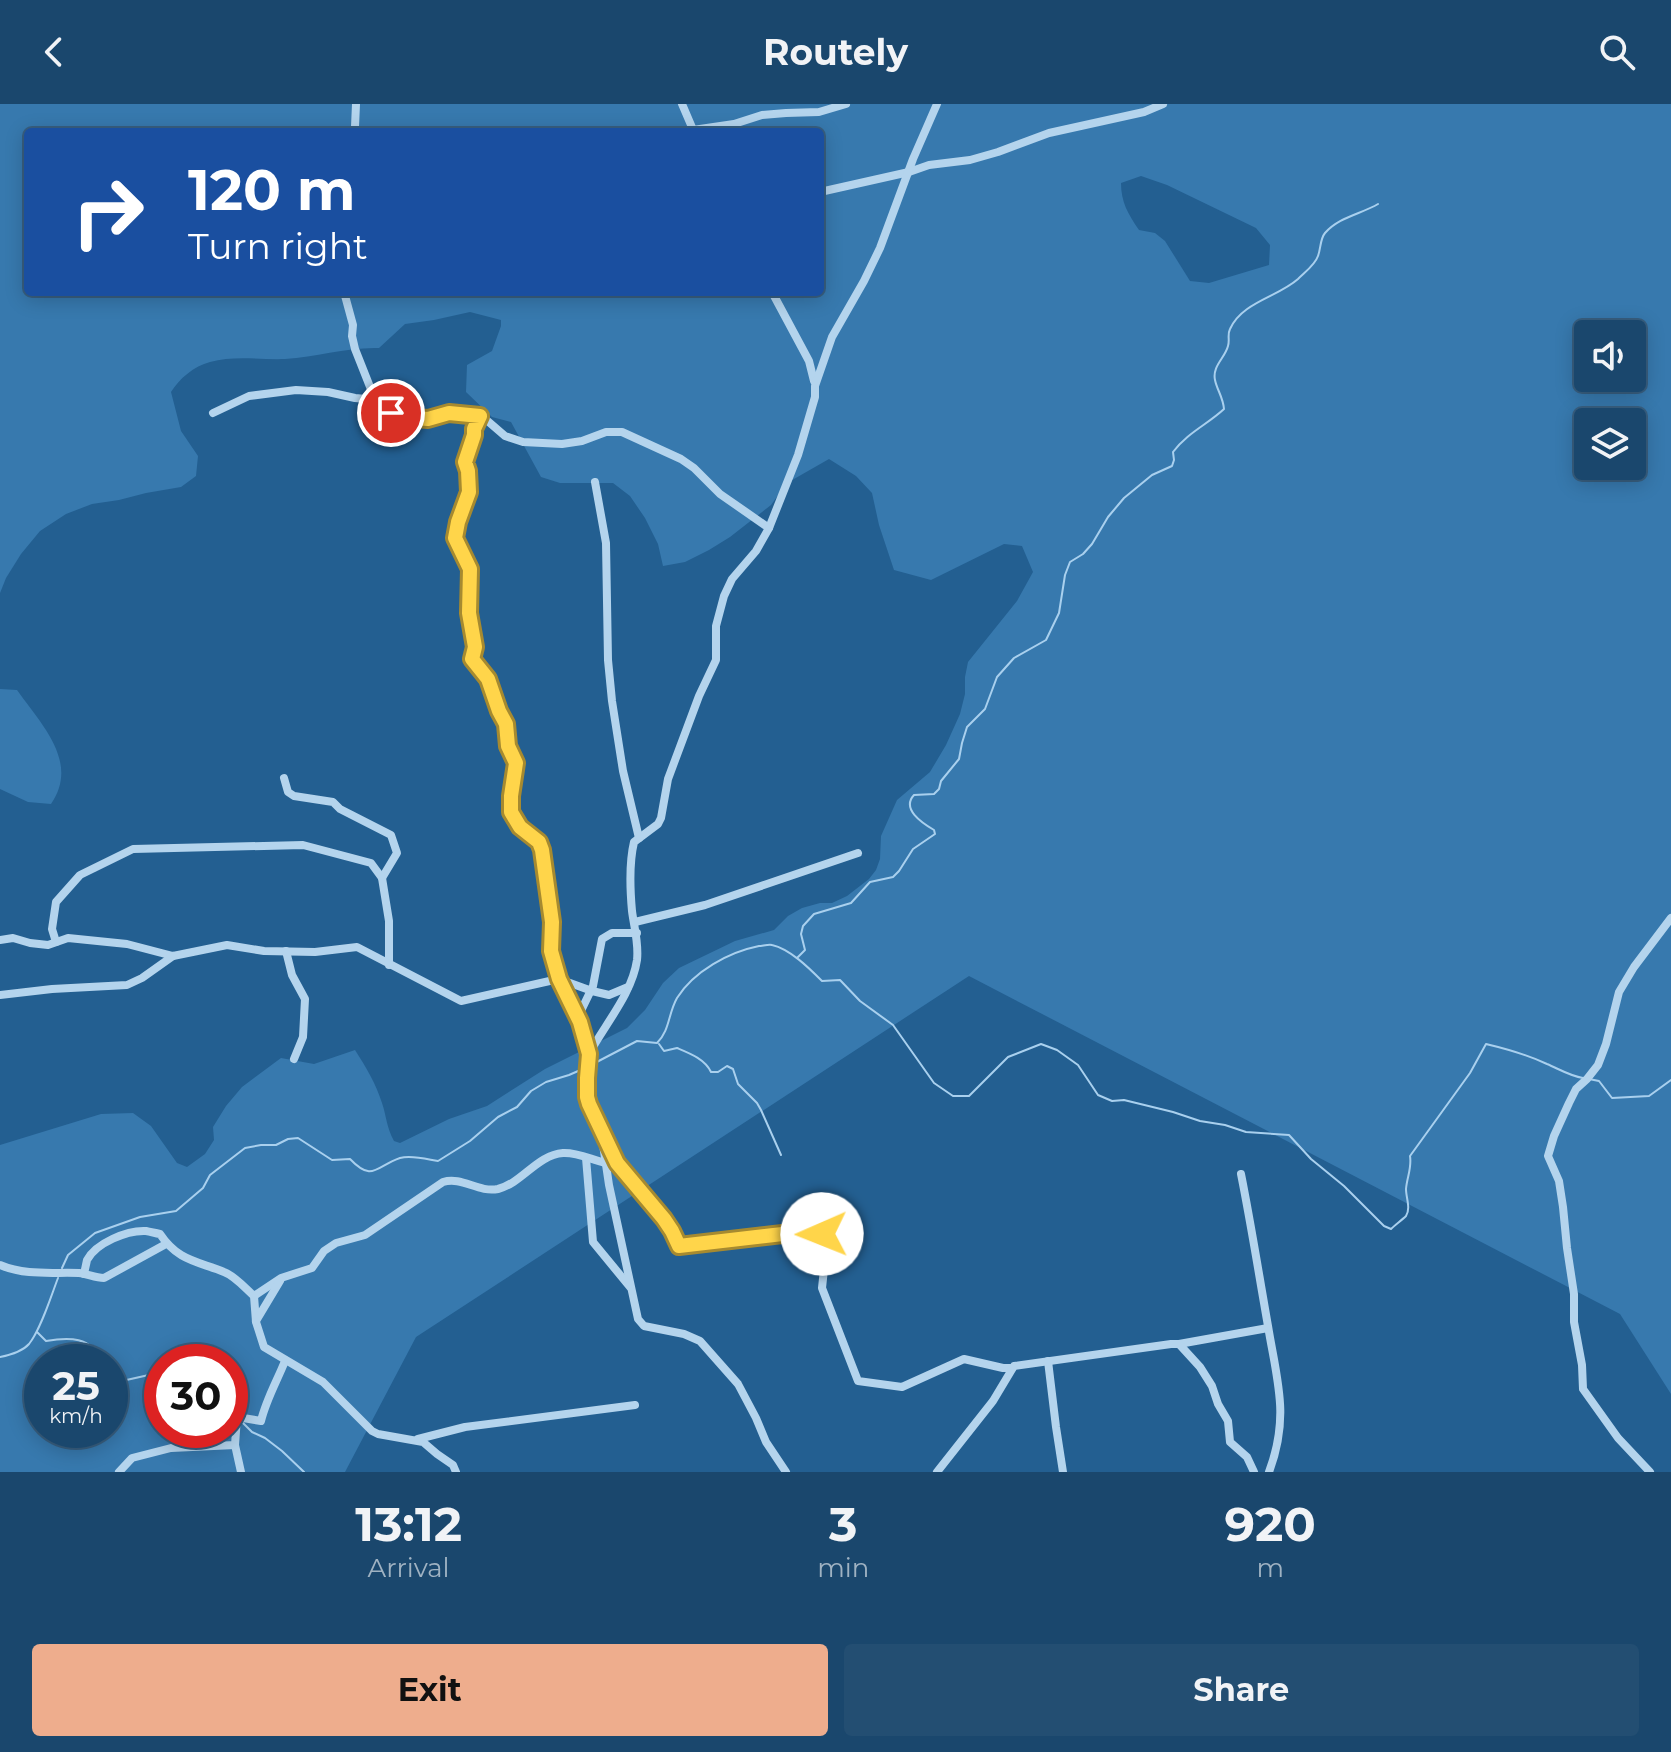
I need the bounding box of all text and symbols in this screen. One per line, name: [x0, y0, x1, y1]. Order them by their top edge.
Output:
icon: back: [32, 30, 76, 74]
text: Routely: [763, 30, 908, 74]
icon: search: [1595, 30, 1639, 74]
text: 120 m: [188, 156, 356, 224]
icon: right: [56, 160, 160, 264]
text: Turn right: [188, 224, 368, 268]
map controls: [1574, 320, 1646, 480]
button: sound: [1574, 320, 1646, 392]
pin: [357, 379, 425, 447]
icon: arrive: [369, 391, 413, 435]
button: layers: [1574, 408, 1646, 480]
position arrow: [780, 1192, 864, 1276]
speed limit sign: 30: [144, 1344, 248, 1448]
text: 25: [52, 1361, 100, 1410]
text: km/h: [49, 1404, 103, 1428]
text: 13:12: [355, 1495, 462, 1553]
text: 3: [829, 1495, 858, 1553]
text: 920: [1225, 1495, 1316, 1553]
text: Arrival: [368, 1552, 450, 1584]
text: min: [817, 1552, 869, 1584]
text: m: [1256, 1552, 1284, 1584]
button: Exit: [32, 1644, 828, 1736]
button: Share: [844, 1644, 1639, 1736]

